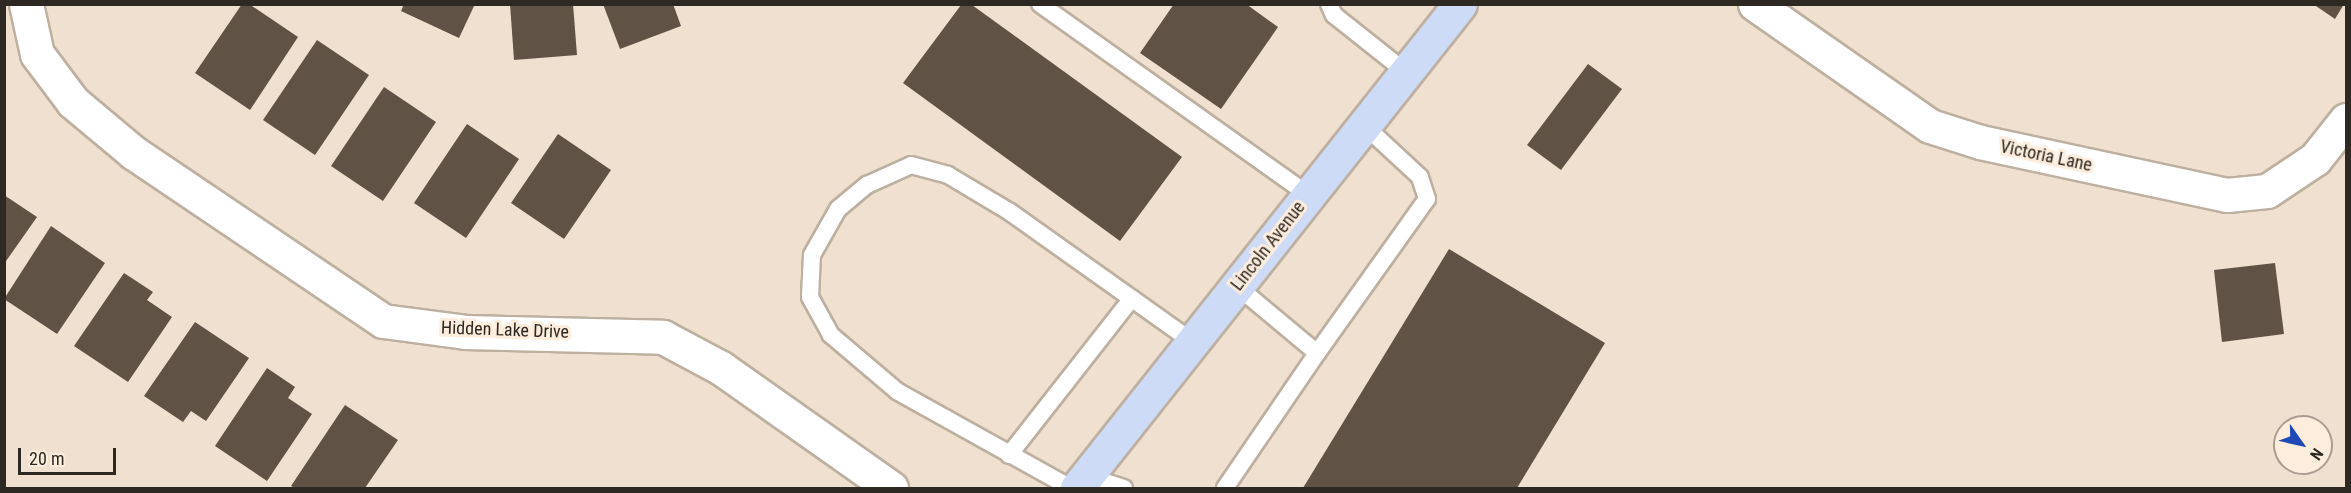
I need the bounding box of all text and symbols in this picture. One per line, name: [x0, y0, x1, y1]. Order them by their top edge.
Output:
street label: Victoria Lane: [1998, 136, 2094, 176]
street label: Lincoln Avenue: [1226, 197, 1310, 295]
street label: Hidden Lake Drive: [441, 317, 569, 343]
north arrow: [2273, 415, 2333, 475]
scale bar: [21, 436, 118, 474]
text: N: [2306, 445, 2327, 464]
text: 20 m: [29, 448, 64, 469]

